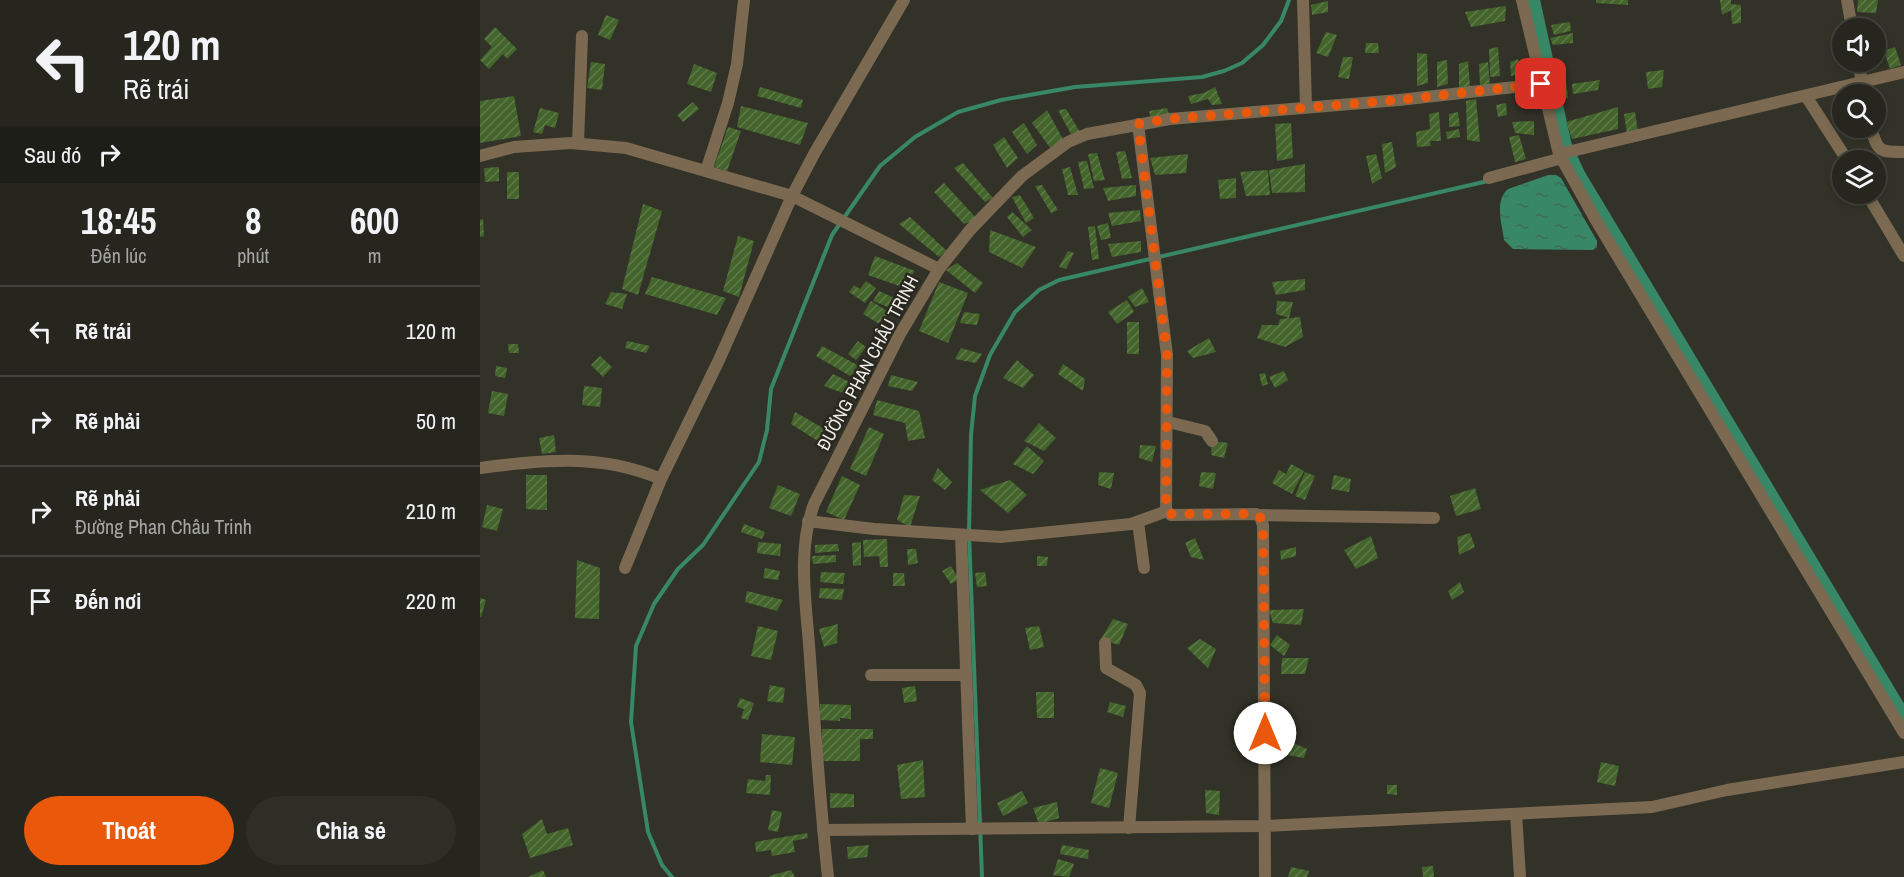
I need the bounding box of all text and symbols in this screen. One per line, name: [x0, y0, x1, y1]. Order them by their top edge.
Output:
text: 120 m: [123, 17, 221, 73]
map controls: [1832, 18, 1886, 204]
button: sound: [1832, 18, 1886, 72]
icon: left: [24, 24, 102, 102]
pin: [1515, 58, 1566, 109]
icon: arrive: [1524, 67, 1557, 100]
text: Rẽ trái: [123, 71, 189, 107]
button: search: [1832, 84, 1886, 138]
icon: right: [93, 138, 126, 171]
text: Sau đó: [24, 140, 81, 170]
button: layers: [1832, 150, 1886, 204]
text: 18:45: [81, 197, 156, 245]
text: 8: [245, 197, 261, 245]
text: 600: [350, 197, 399, 245]
text: Đến lúc: [91, 242, 146, 269]
text: phút: [237, 242, 269, 269]
text: m: [368, 242, 381, 269]
street label: ĐƯỜNG PHAN CHÂU TRINH: [811, 271, 924, 455]
icon: left: [24, 315, 57, 348]
text: Rẽ trái: [75, 316, 131, 346]
text: 120 m: [406, 316, 456, 346]
icon: right: [24, 405, 57, 438]
text: Rẽ phải: [75, 406, 140, 436]
text: 50 m: [416, 406, 456, 436]
text: Rẽ phải: [75, 483, 140, 513]
icon: right: [24, 495, 57, 528]
text: 210 m: [406, 496, 456, 526]
text: Đường Phan Châu Trinh: [75, 513, 252, 540]
icon: arrive: [24, 585, 57, 618]
text: Đến nơi: [75, 586, 141, 616]
text: 220 m: [406, 586, 456, 616]
position arrow: [1233, 701, 1297, 765]
button: Thoát: [24, 796, 234, 865]
button: Chia sẻ: [246, 796, 456, 865]

